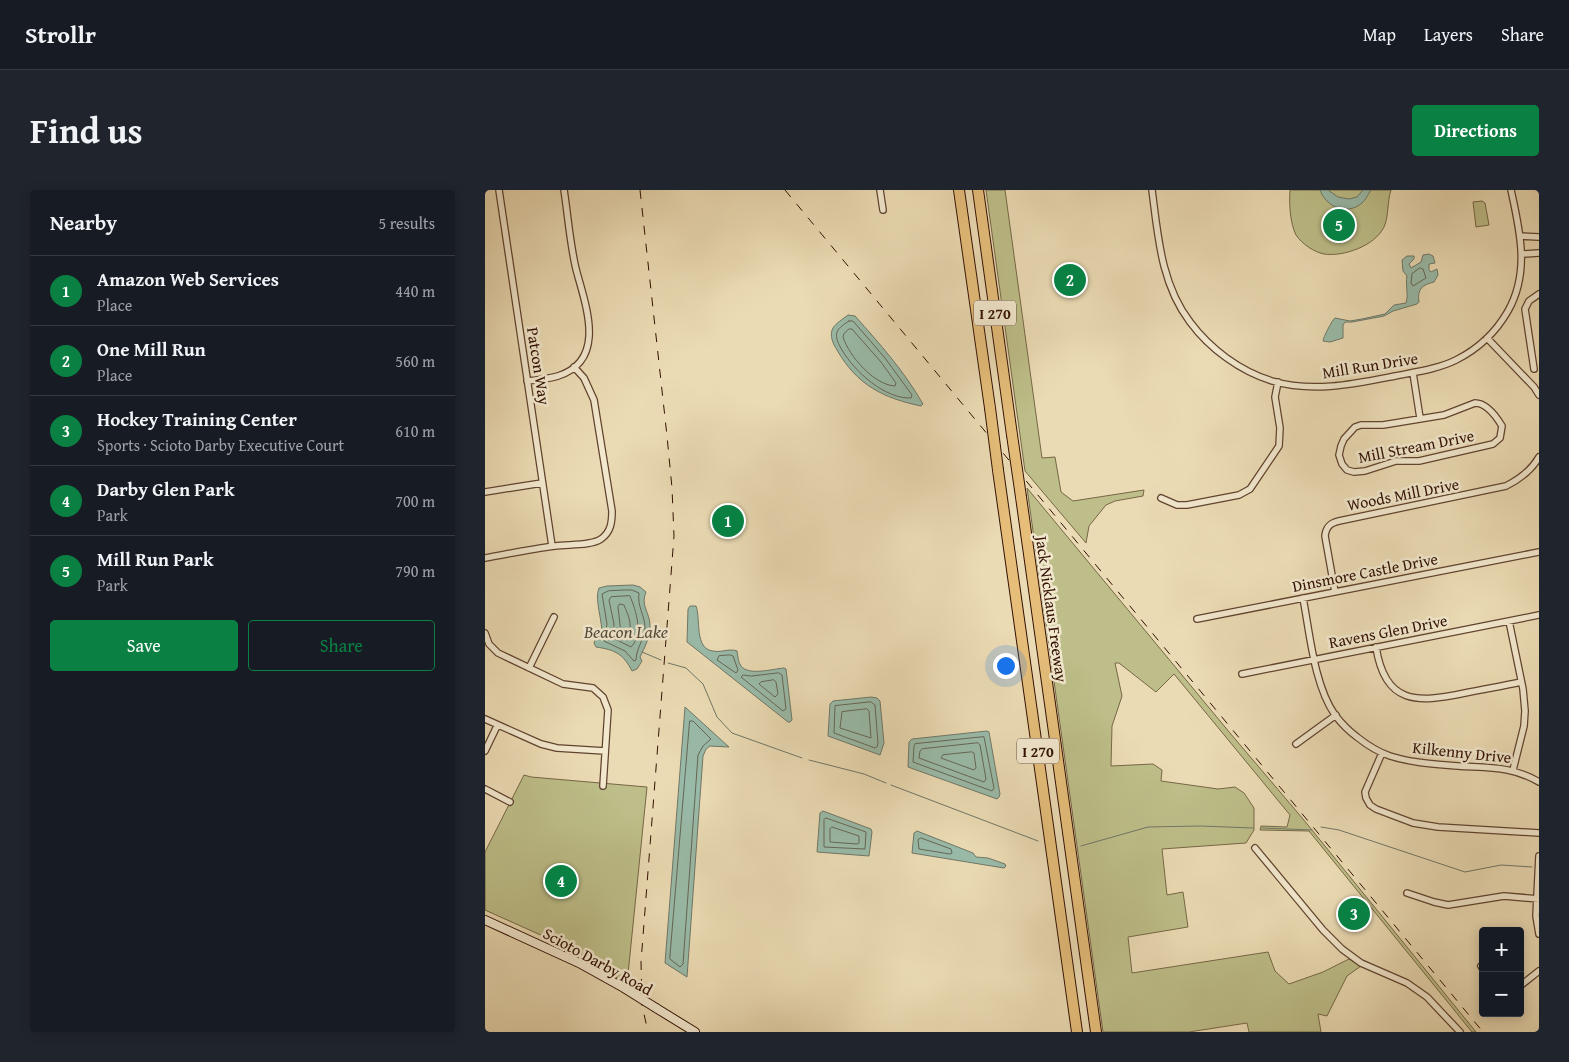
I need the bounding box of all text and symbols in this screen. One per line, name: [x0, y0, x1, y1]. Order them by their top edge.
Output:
text: Strollr: [25, 17, 96, 52]
text: Map: [1363, 21, 1396, 48]
text: Layers: [1424, 21, 1473, 48]
text: Share: [1501, 21, 1544, 48]
text: Find us: [30, 105, 143, 156]
button: Directions: [1412, 105, 1539, 156]
pin: 5: [1323, 206, 1355, 244]
text: Nearby: [50, 207, 117, 238]
text: 5 results: [378, 211, 435, 235]
pin: 2: [1054, 261, 1086, 299]
text: Amazon Web Services: [97, 265, 279, 293]
text: 1: [62, 279, 70, 303]
text: 440 m: [395, 279, 435, 303]
text: Place: [97, 293, 132, 317]
road number: I 270: [974, 300, 1016, 326]
street label: Patcon Way: [521, 326, 557, 406]
text: One Mill Run: [97, 335, 206, 363]
street label: Mill Run Drive: [1321, 346, 1419, 384]
text: 2: [62, 349, 70, 373]
text: 560 m: [395, 349, 435, 373]
text: Place: [97, 363, 132, 387]
text: Hockey Training Center: [97, 405, 297, 433]
text: 3: [62, 419, 70, 443]
text: 610 m: [395, 419, 435, 443]
street label: Mill Stream Drive: [1356, 423, 1476, 469]
text: Sports · Scioto Darby Executive Court: [97, 433, 344, 457]
street label: Woods Mill Drive: [1345, 471, 1461, 517]
text: Darby Glen Park: [97, 475, 235, 503]
text: 4: [62, 489, 70, 513]
text: 700 m: [395, 489, 435, 513]
pin: 1: [712, 502, 744, 540]
text: Park: [97, 503, 128, 527]
street label: Jack Nicklaus Freeway: [1030, 532, 1074, 684]
text: Mill Run Park: [97, 545, 214, 573]
street label: Dinsmore Castle Drive: [1290, 546, 1440, 598]
text: 5: [62, 559, 70, 583]
text: 790 m: [395, 559, 435, 583]
text: Park: [97, 573, 128, 597]
street label: Ravens Glen Drive: [1327, 608, 1449, 654]
water label: Beacon Lake: [583, 618, 668, 645]
button: Save: [50, 620, 238, 671]
button: Share: [248, 620, 435, 671]
your location: [993, 653, 1019, 679]
street label: Kilkenny Drive: [1411, 735, 1513, 769]
road number: I 270: [1017, 738, 1059, 764]
pin: 4: [545, 862, 577, 900]
pin: 3: [1338, 895, 1370, 933]
street label: Scioto Darby Road: [539, 921, 658, 1001]
map controls: [1479, 927, 1524, 1017]
button: +: [1479, 927, 1524, 972]
button: −: [1479, 972, 1524, 1017]

